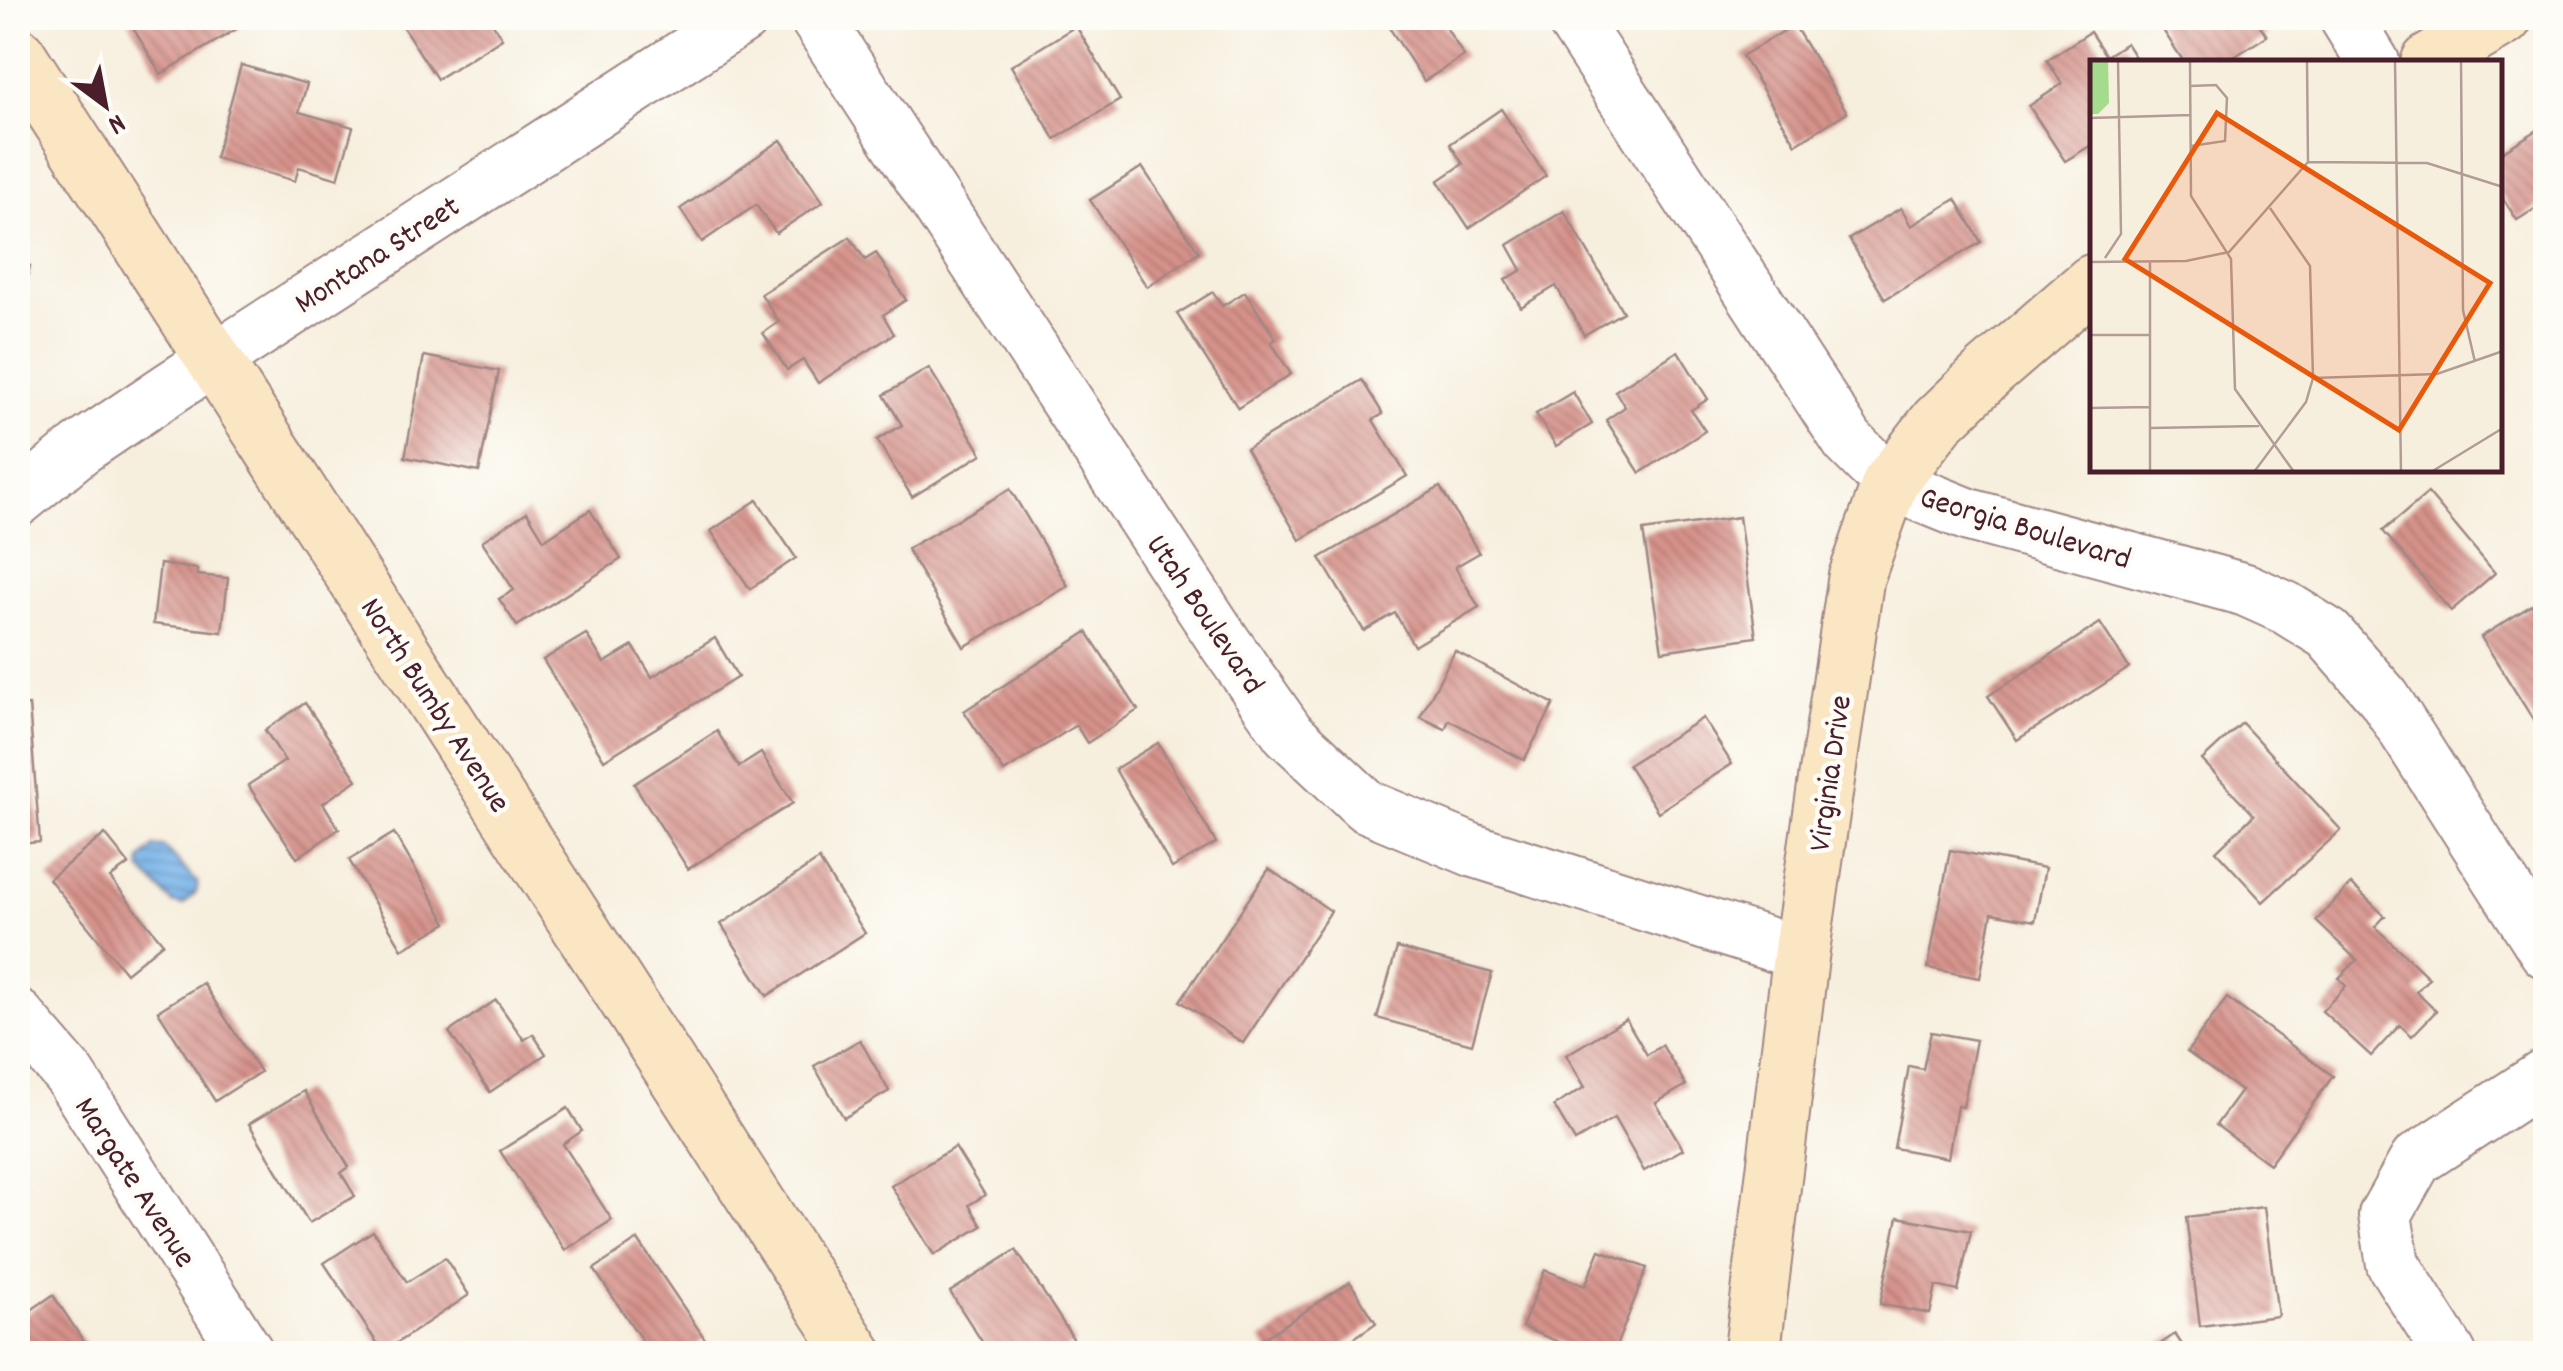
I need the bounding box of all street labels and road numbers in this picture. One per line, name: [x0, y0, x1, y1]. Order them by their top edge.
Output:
street label: Montana Street: [287, 186, 471, 328]
street label: Georgia Boulevard: [1913, 477, 2136, 585]
street label: Utah Boulevard: [1132, 527, 1273, 705]
street label: North Bumby Avenue: [346, 590, 520, 823]
street label: Virginia Drive: [1799, 692, 1867, 855]
street label: Margate Avenue: [60, 1089, 205, 1278]

